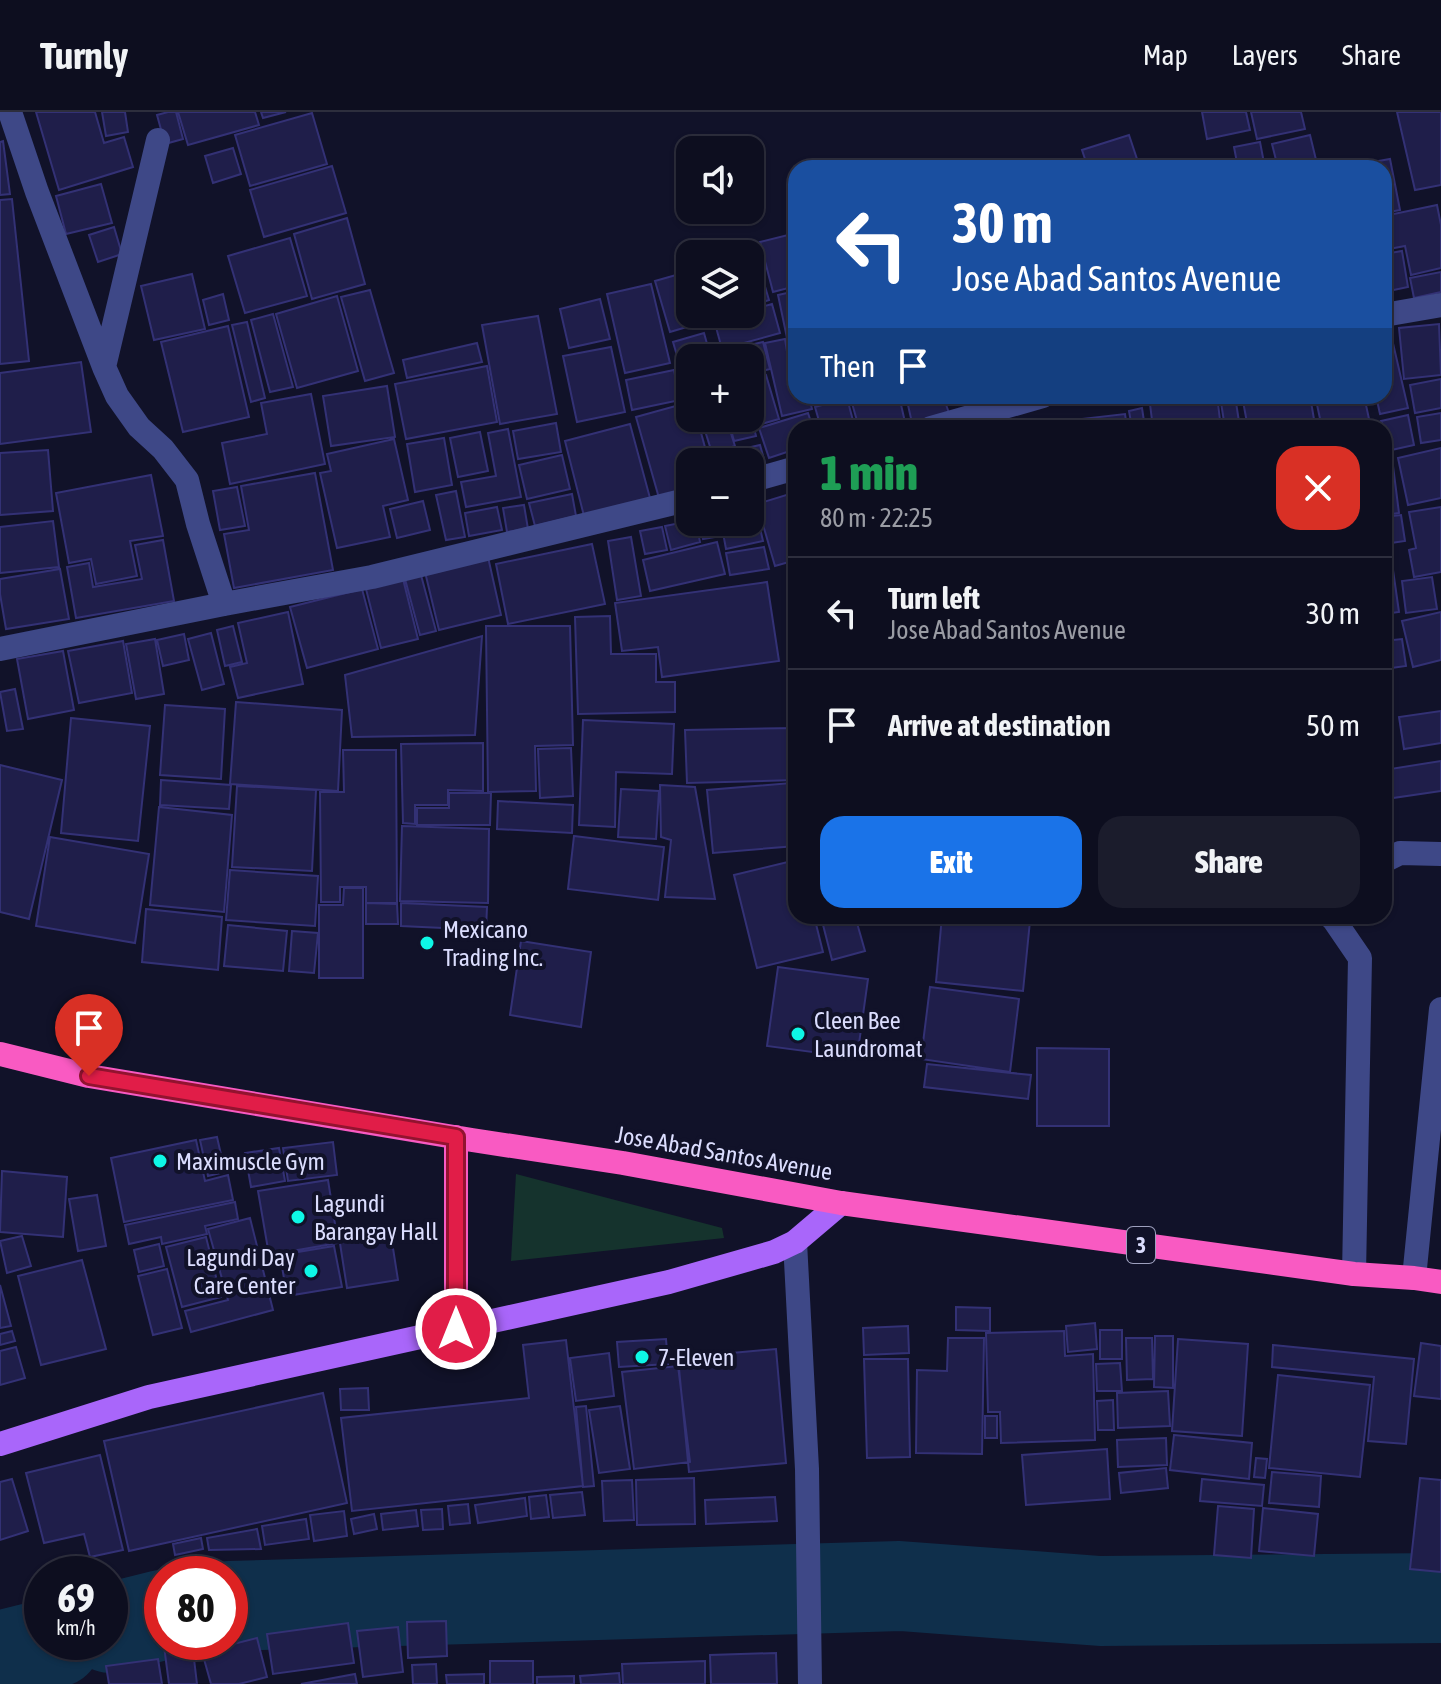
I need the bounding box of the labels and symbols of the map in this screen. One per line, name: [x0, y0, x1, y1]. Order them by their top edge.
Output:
place label: Mexicano Trading Inc.: [443, 916, 543, 971]
marker: Mexicano Trading Inc.: [418, 934, 436, 952]
pin: [55, 994, 123, 1076]
place label: Cleen Bee Laundromat: [814, 1007, 923, 1062]
marker: Cleen Bee Laundromat: [789, 1025, 807, 1043]
street label: Jose Abad Santos Avenue: [614, 1121, 834, 1185]
place label: Maximuscle Gym: [176, 1148, 325, 1175]
marker: Maximuscle Gym: [151, 1152, 169, 1170]
place label: Lagundi Barangay Hall: [314, 1190, 439, 1245]
marker: Lagundi Barangay Hall: [289, 1208, 307, 1226]
road number: 3: [1127, 1227, 1155, 1263]
place label: Lagundi Day Care Center: [186, 1244, 296, 1299]
marker: Lagundi Day Care Center: [302, 1262, 320, 1280]
position arrow: [414, 1287, 498, 1371]
place label: 7-Eleven: [658, 1344, 734, 1371]
marker: 7-Eleven: [633, 1348, 651, 1366]
speed limit sign: 80: [144, 1556, 248, 1660]

